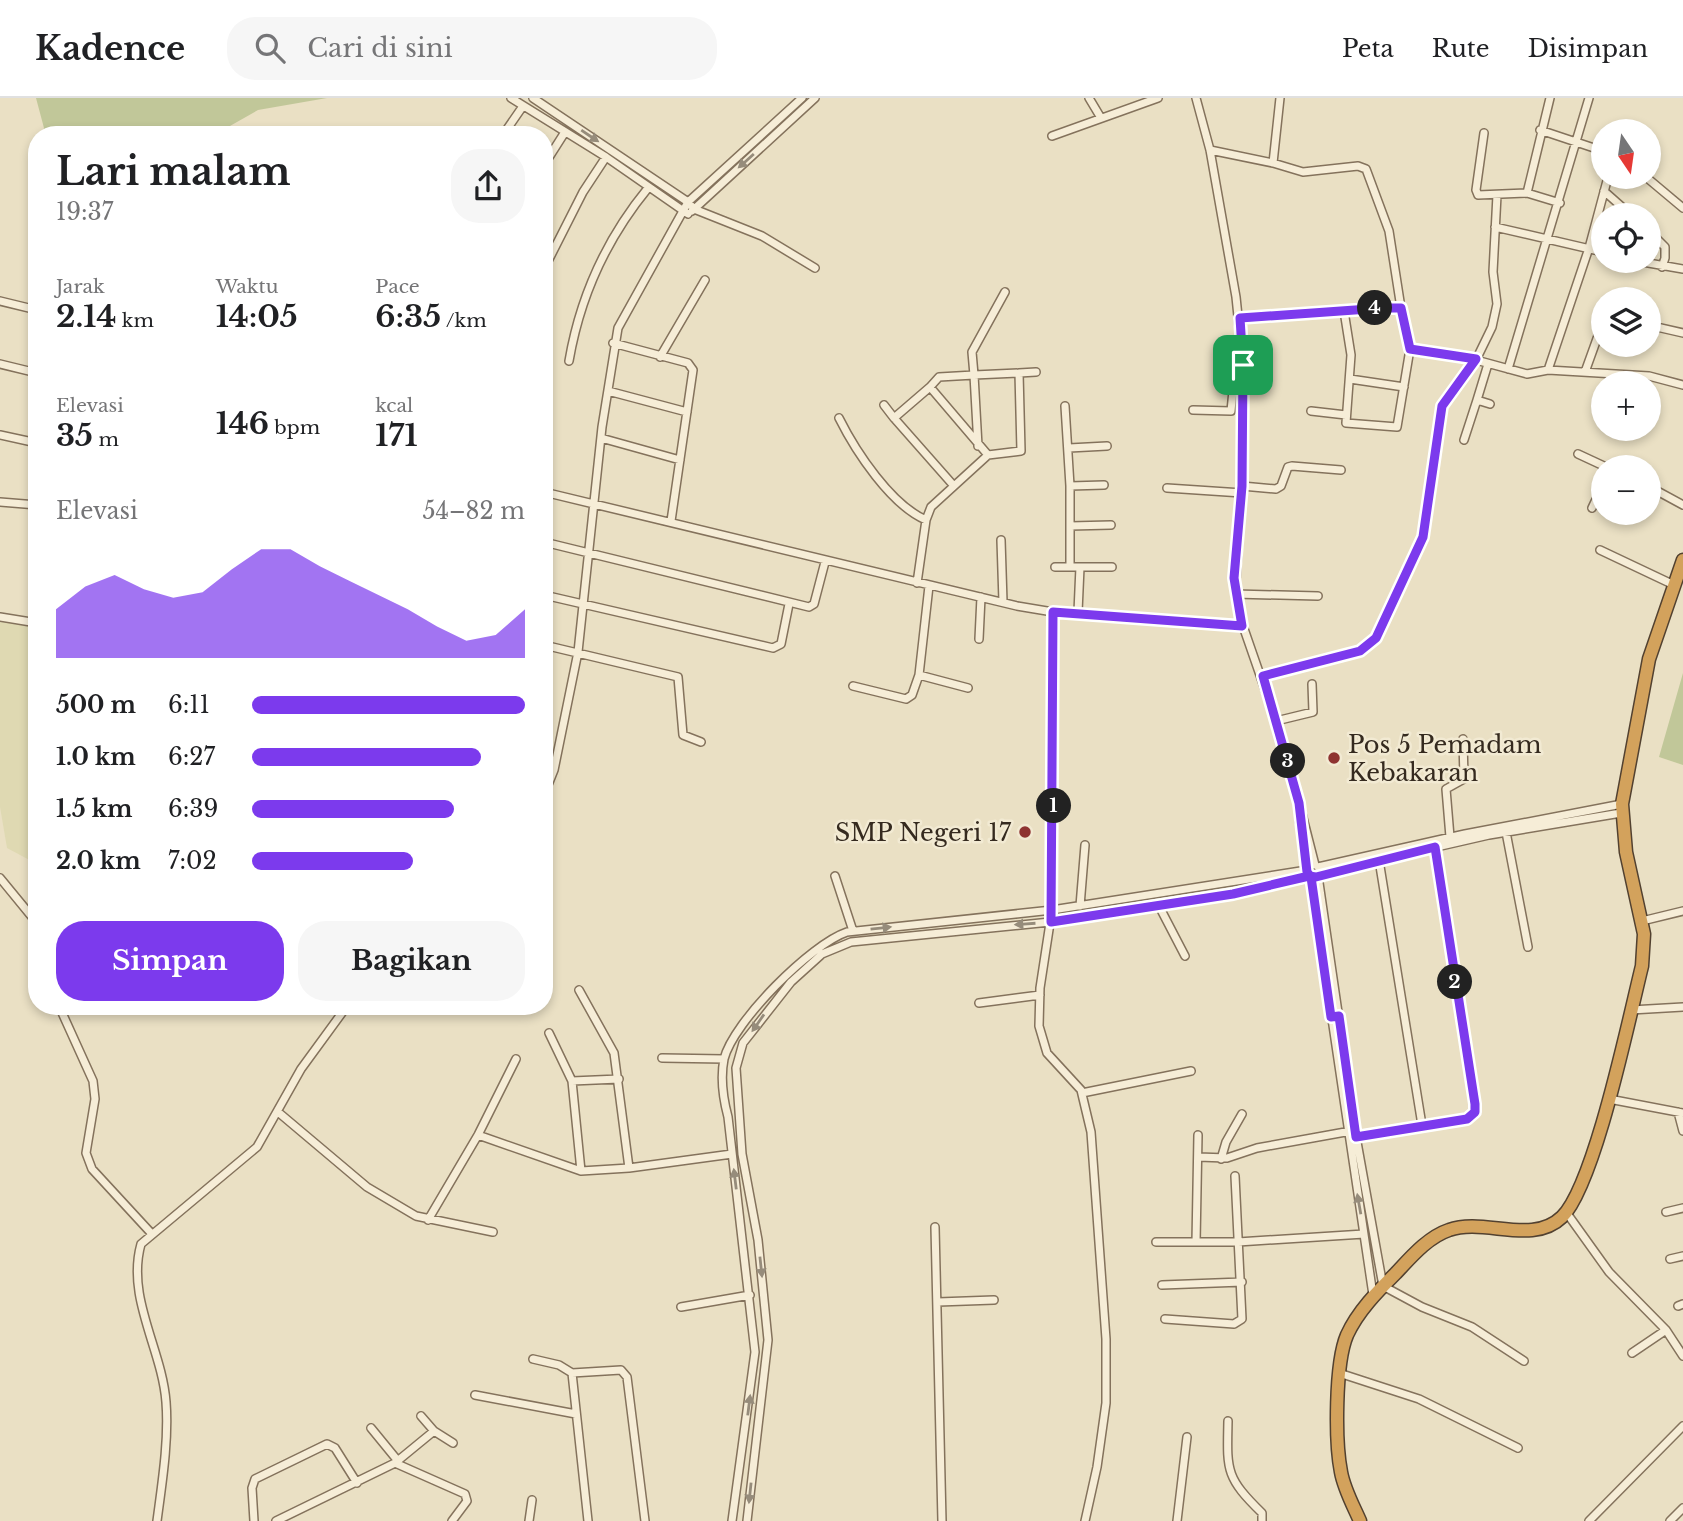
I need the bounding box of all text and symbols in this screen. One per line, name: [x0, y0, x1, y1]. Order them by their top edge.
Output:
search box: [227, 17, 717, 80]
text: Kadence: [35, 28, 185, 69]
icon: search: [251, 29, 289, 67]
text: Cari di sini: [307, 32, 453, 64]
text: Peta: [1342, 34, 1394, 63]
text: Rute: [1432, 34, 1490, 63]
text: Disimpan: [1528, 34, 1648, 63]
north arrow: [1591, 119, 1661, 189]
map controls: [1591, 119, 1661, 525]
one-way arrow: [580, 129, 600, 142]
text: Lari malam: [56, 148, 290, 195]
button: share: [451, 149, 525, 223]
one-way arrow: [738, 152, 755, 168]
text: 19:37: [56, 198, 113, 226]
button: locate: [1591, 203, 1661, 273]
text: Jarak: [56, 275, 105, 298]
text: Waktu: [216, 275, 278, 298]
text: Pace: [375, 275, 420, 298]
button: layers: [1591, 287, 1661, 357]
pin: 4: [1358, 290, 1392, 326]
text: 4: [1368, 296, 1381, 319]
text: 2.14: [56, 298, 116, 335]
text: 14:05: [216, 298, 298, 335]
text: 6:35: [375, 298, 441, 335]
text: km: [116, 309, 154, 332]
text: /km: [441, 309, 487, 332]
pin: [1213, 335, 1273, 395]
icon: arrive: [1224, 346, 1262, 384]
button: +: [1591, 371, 1661, 441]
text: Elevasi: [56, 394, 124, 417]
text: kcal: [375, 394, 413, 417]
text: 146: [216, 405, 269, 442]
text: bpm: [269, 416, 320, 439]
text: 35: [56, 417, 93, 454]
text: 171: [375, 417, 418, 454]
text: m: [93, 428, 119, 451]
button: −: [1591, 455, 1661, 525]
text: Elevasi: [56, 497, 138, 525]
text: 54–82 m: [422, 497, 525, 525]
text: 500 m: [56, 691, 136, 719]
text: 6:11: [168, 691, 210, 719]
place label: Pos 5 Pemadam Kebakaran: [1348, 730, 1542, 787]
text: 1.0 km: [56, 743, 136, 771]
text: 6:27: [168, 743, 215, 771]
pin: 3: [1270, 744, 1306, 778]
text: 3: [1281, 749, 1294, 772]
marker: Pos 5 Pemadam Kebakaran: [1326, 750, 1342, 766]
pin: 1: [1036, 788, 1072, 824]
text: 1: [1049, 794, 1058, 817]
text: 1.5 km: [56, 795, 133, 823]
text: 6:39: [168, 795, 218, 823]
place label: SMP Negeri 17: [835, 818, 1012, 847]
marker: SMP Negeri 17: [1017, 824, 1033, 840]
text: 2.0 km: [56, 847, 141, 875]
text: 7:02: [168, 847, 217, 875]
one-way arrow: [1014, 919, 1036, 930]
button: Simpan: [56, 921, 284, 1001]
button: Bagikan: [298, 921, 525, 1001]
one-way arrow: [870, 922, 892, 933]
pin: 2: [1438, 964, 1472, 1000]
text: 2: [1448, 970, 1461, 993]
one-way arrow: [751, 1014, 765, 1032]
one-way arrow: [730, 1168, 741, 1190]
one-way arrow: [1353, 1193, 1364, 1215]
one-way arrow: [756, 1256, 767, 1278]
one-way arrow: [743, 1394, 754, 1416]
one-way arrow: [744, 1482, 755, 1504]

